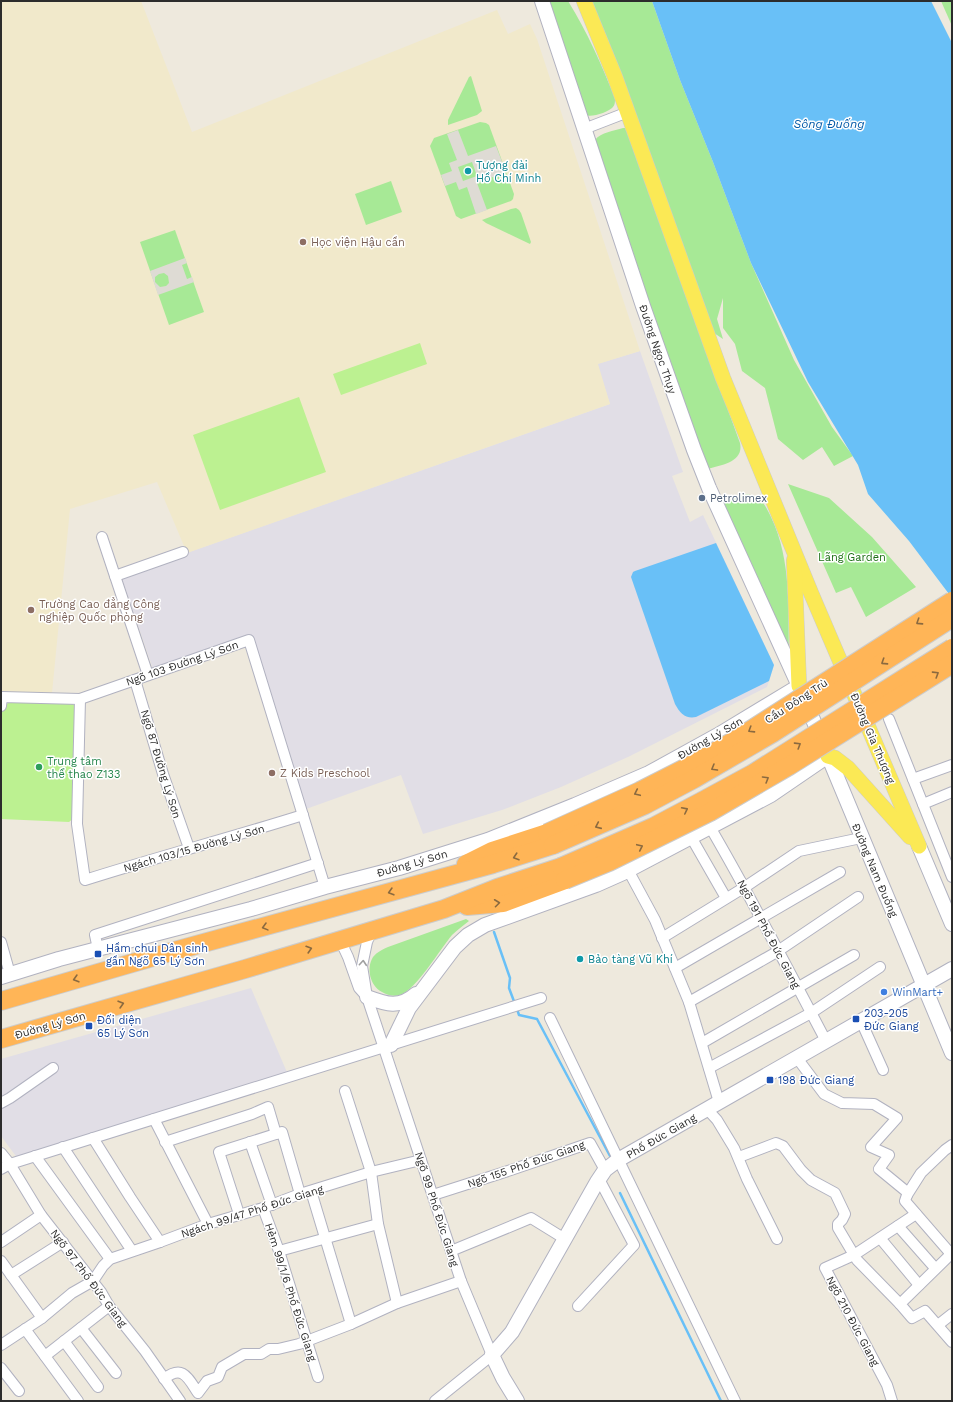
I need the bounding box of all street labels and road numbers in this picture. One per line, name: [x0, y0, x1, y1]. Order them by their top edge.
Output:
street label: Đường Ngọc Thụy: [636, 303, 679, 396]
street label: Ngõ 103 Đường Lý Sơn: [124, 638, 240, 689]
street label: Cầu Đông Trù: [762, 676, 830, 727]
street label: Đường Gia Thượng: [848, 691, 898, 786]
street label: Ngõ 87 Đường Lý Sơn: [138, 708, 183, 820]
street label: Đường Lý Sơn: [675, 715, 745, 762]
street label: Đường Nam Đuống: [849, 821, 900, 919]
street label: Ngách 103/15 Đường Lý Sơn: [122, 822, 266, 875]
street label: Đường Lý Sơn: [375, 847, 449, 880]
street label: Ngõ 191 Phố Đức Giang: [734, 878, 803, 991]
street label: Đường Lý Sơn: [13, 1009, 87, 1042]
street label: Phố Đức Giang: [624, 1111, 699, 1162]
street label: Ngõ 155 Phố Đức Giang: [466, 1138, 587, 1191]
street label: Ngõ 99 Phố Đức Giang: [412, 1150, 461, 1268]
street label: Ngách 99/47 Phố Đức Giang: [179, 1182, 325, 1241]
street label: Hẻm 99/1/6 Phố Đức Giang: [262, 1221, 319, 1363]
street label: Ngõ 97 Phố Đức Giang: [48, 1227, 130, 1330]
street label: Ngõ 210 Đức Giang: [823, 1274, 882, 1369]

